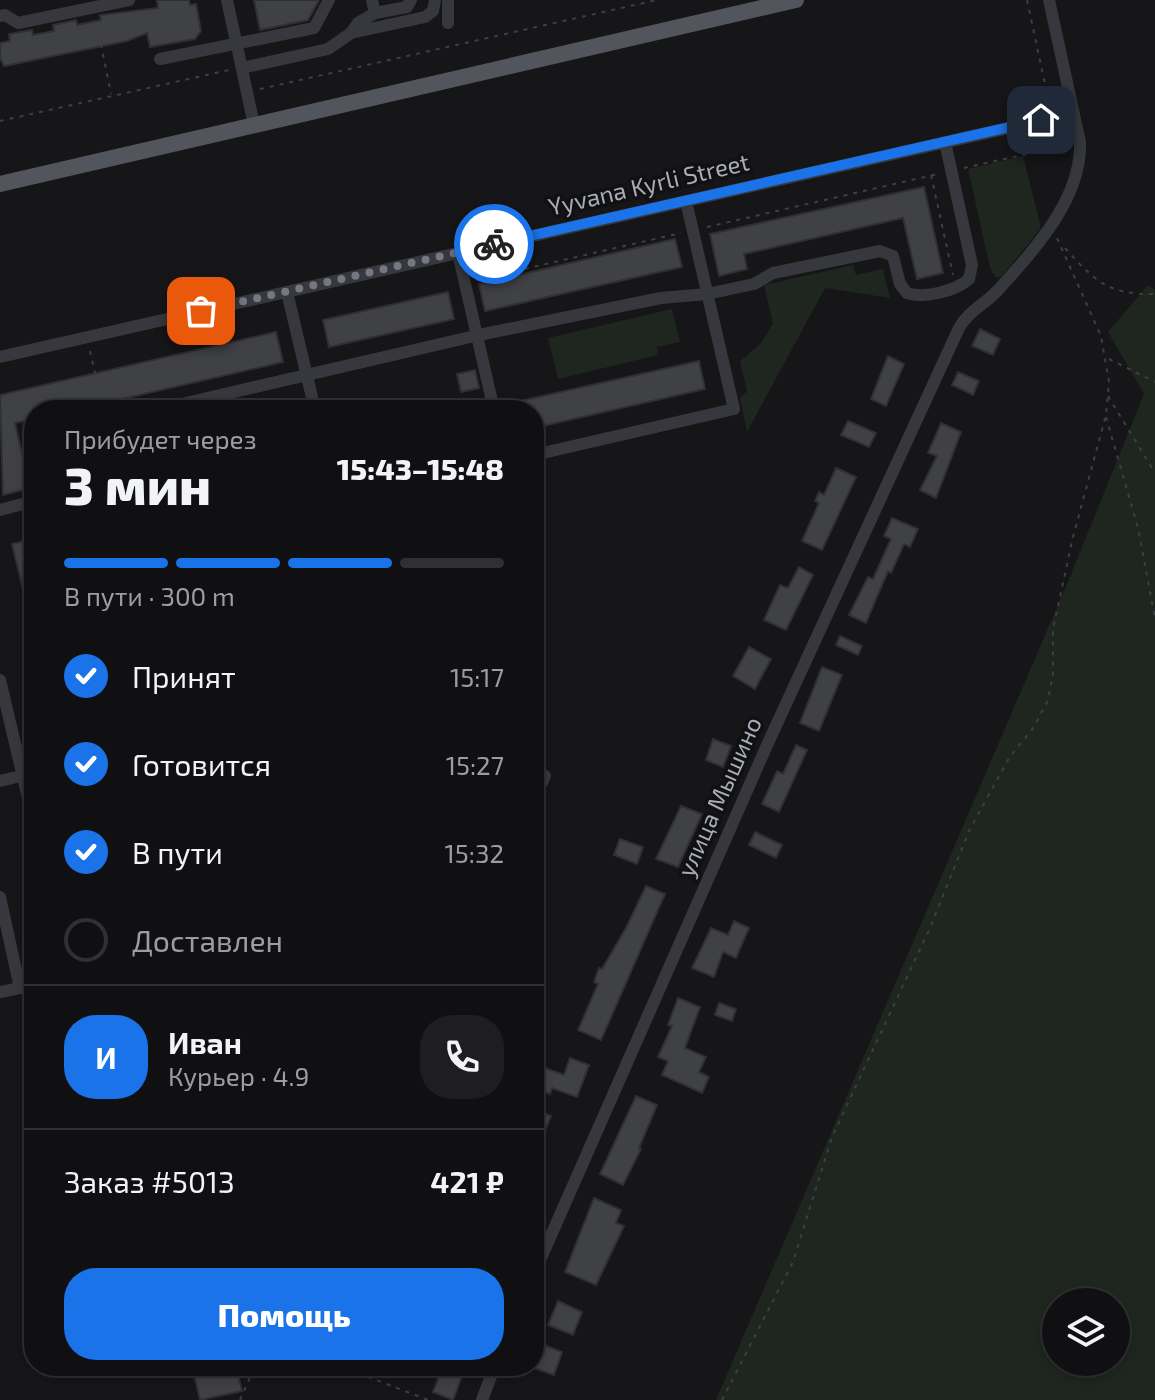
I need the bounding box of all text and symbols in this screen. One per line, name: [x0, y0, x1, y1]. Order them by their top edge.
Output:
pin: [1007, 86, 1075, 154]
icon: home: [1019, 98, 1063, 142]
street label: Yyvana Kyrli Street: [545, 146, 752, 221]
courier: [454, 204, 534, 284]
icon: bike: [472, 222, 516, 266]
pin: [167, 277, 235, 345]
icon: bag: [179, 289, 223, 333]
text: Прибудет через: [64, 423, 257, 454]
text: 15:43–15:48: [337, 450, 504, 486]
text: 3 мин: [64, 453, 211, 515]
text: В пути · 300 m: [64, 580, 235, 611]
icon: check: [64, 654, 108, 698]
text: Принят: [132, 658, 236, 694]
text: 15:17: [450, 661, 504, 692]
street label: улица Мышино: [670, 712, 768, 881]
icon: check: [64, 742, 108, 786]
text: Готовится: [132, 746, 271, 782]
text: 15:27: [446, 749, 504, 780]
icon: check: [64, 830, 108, 874]
text: В пути: [132, 834, 223, 870]
text: 15:32: [445, 837, 504, 868]
text: Доставлен: [132, 922, 283, 958]
button: phone: [420, 1015, 504, 1099]
text: Иван: [168, 1024, 242, 1060]
text: И: [95, 1039, 117, 1075]
text: Курьер · 4.9: [168, 1060, 309, 1091]
text: Заказ #5013: [64, 1163, 235, 1199]
text: 421 ₽: [430, 1163, 504, 1199]
button: Помощь: [64, 1268, 504, 1360]
map controls: [1042, 1288, 1130, 1376]
button: layers: [1042, 1288, 1130, 1376]

